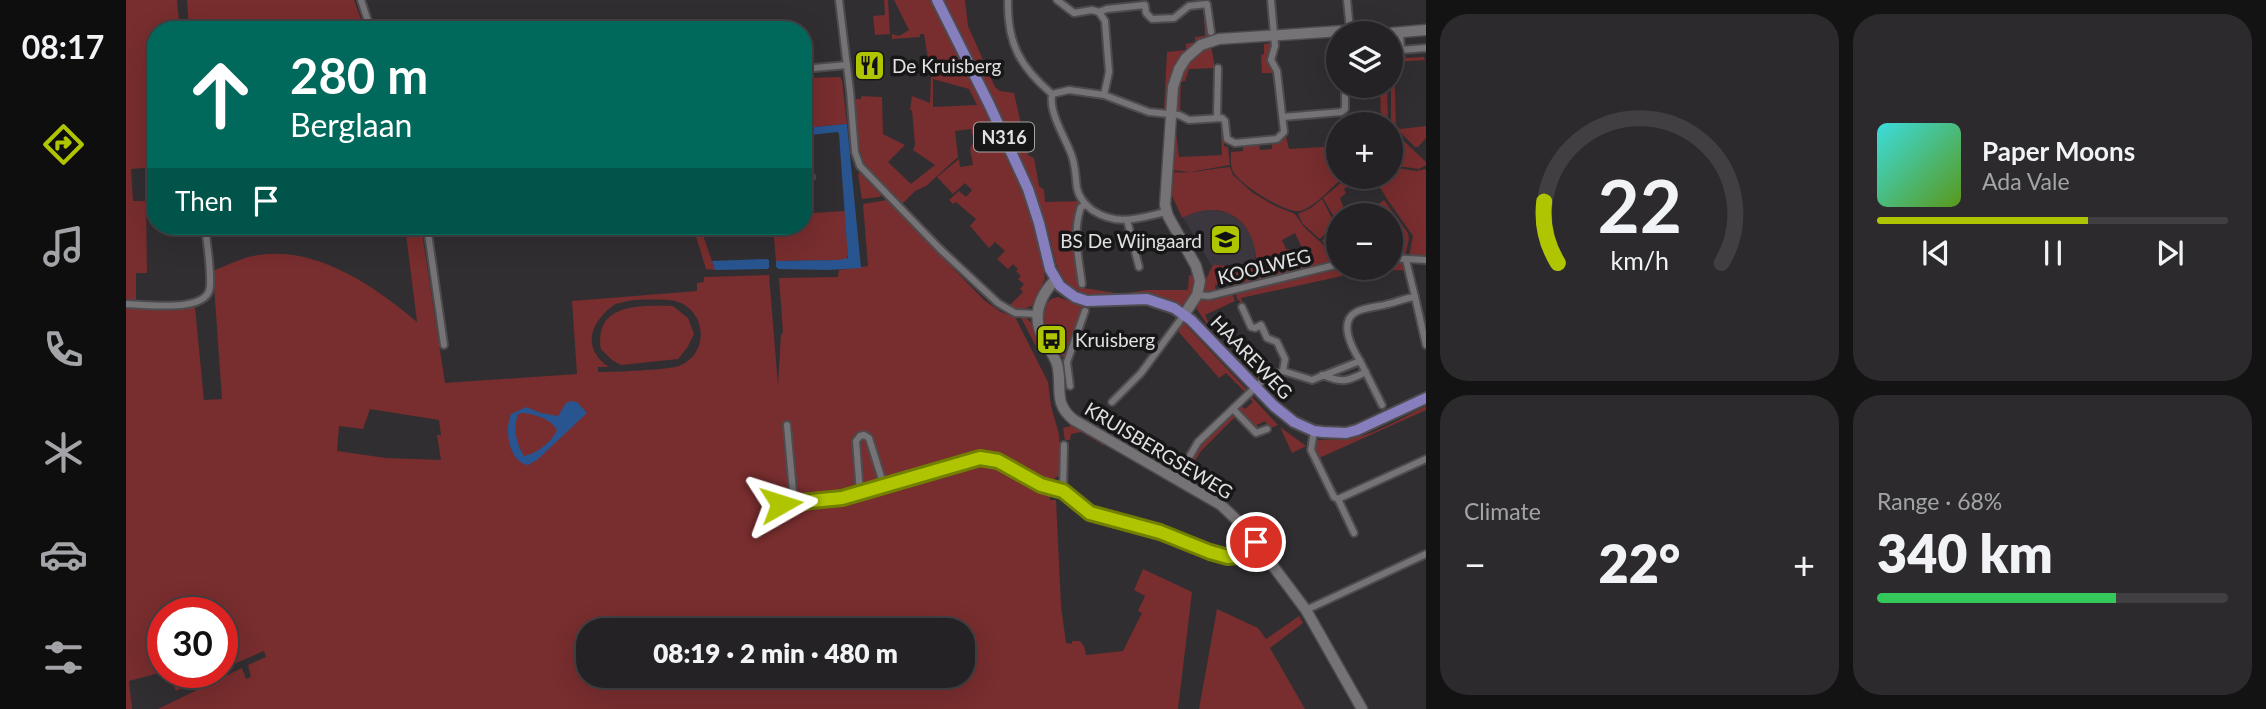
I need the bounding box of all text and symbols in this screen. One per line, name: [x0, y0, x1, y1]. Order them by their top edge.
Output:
map controls: [1326, 21, 1403, 280]
button: layers: [1326, 21, 1403, 98]
text: 08:17: [22, 27, 104, 66]
text: 280 m: [290, 46, 428, 104]
restaurant icon: De Kruisberg: [852, 48, 886, 82]
icon: ahead: [175, 49, 266, 140]
place label: De Kruisberg: [892, 54, 1001, 77]
text: Berglaan: [290, 105, 412, 144]
button: +: [1326, 112, 1403, 189]
icon: directions: [39, 120, 88, 169]
road number: N316: [974, 122, 1034, 152]
text: Paper Moons: [1982, 135, 2135, 167]
text: 22: [1597, 162, 1682, 250]
text: Ada Vale: [1982, 167, 2070, 195]
icon: arrive: [247, 182, 285, 220]
text: Then: [175, 185, 233, 217]
button: −: [1326, 203, 1403, 280]
icon: music: [39, 222, 88, 271]
school or university icon: BS De Wijngaard: [1208, 223, 1242, 257]
place label: BS De Wijngaard: [1060, 229, 1202, 252]
icon: previous: [1917, 234, 1955, 272]
icon: pause: [2034, 234, 2072, 272]
icon: next: [2151, 234, 2189, 272]
street label: KOOLWEG: [1215, 243, 1313, 289]
text: km/h: [1610, 245, 1669, 275]
street label: HAAREWEG: [1206, 310, 1298, 404]
bus stop icon: Kruisberg: [1035, 322, 1069, 356]
icon: phone: [39, 325, 88, 374]
place label: Kruisberg: [1075, 328, 1155, 351]
street label: KRUISBERGSEWEG: [1081, 397, 1237, 503]
icon: climate: [39, 428, 88, 477]
position arrow: [744, 467, 818, 541]
text: Range · 68%: [1877, 487, 2002, 515]
text: Climate: [1464, 497, 1541, 525]
pin: [1226, 512, 1286, 572]
text: 340 km: [1877, 522, 2053, 584]
icon: arrive: [1237, 523, 1275, 561]
icon: car: [39, 530, 88, 579]
text: 22°: [1599, 532, 1680, 594]
text: −: [1464, 541, 1486, 587]
text: +: [1793, 541, 1815, 587]
speed limit sign: 30: [147, 597, 238, 688]
icon: filters: [39, 633, 88, 682]
text: 08:19 · 2 min · 480 m: [653, 637, 898, 669]

